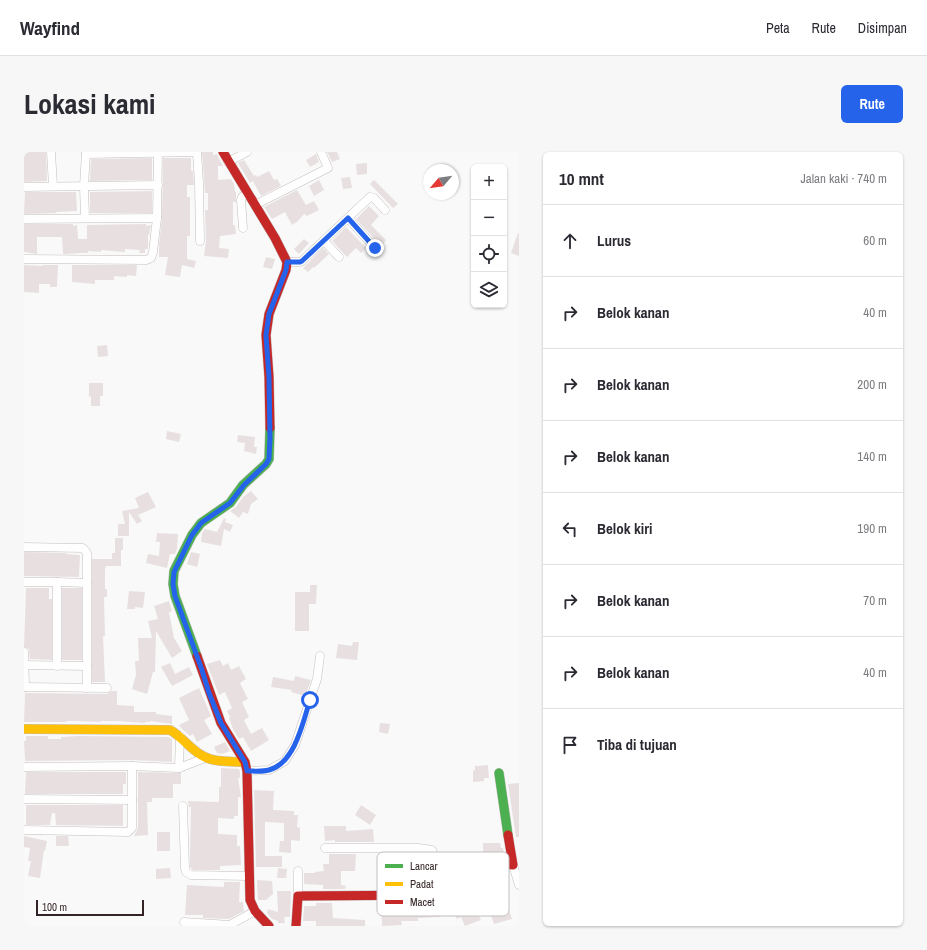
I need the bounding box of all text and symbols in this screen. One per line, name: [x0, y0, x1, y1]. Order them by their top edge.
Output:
text: Wayfind: [20, 15, 80, 41]
text: Peta: [766, 19, 790, 37]
text: Rute: [812, 19, 836, 37]
text: Disimpan: [858, 19, 907, 37]
text: Lokasi kami: [24, 85, 155, 123]
button: Rute: [841, 85, 903, 123]
north arrow: [423, 164, 459, 200]
map controls: [471, 164, 507, 308]
button: +: [471, 164, 507, 200]
text: 10 mnt: [559, 167, 604, 190]
text: Jalan kaki · 740 m: [800, 170, 887, 187]
button: −: [471, 200, 507, 236]
icon: ahead: [559, 230, 581, 252]
text: Lurus: [597, 230, 631, 251]
text: 60 m: [863, 232, 887, 249]
button: locate: [471, 236, 507, 272]
route end: [366, 239, 384, 257]
button: layers: [471, 272, 507, 308]
icon: right: [559, 302, 581, 324]
text: Belok kanan: [597, 302, 669, 323]
text: 40 m: [863, 304, 887, 321]
icon: right: [559, 374, 581, 396]
text: Belok kanan: [597, 374, 669, 395]
text: 200 m: [857, 376, 887, 393]
icon: right: [559, 446, 581, 468]
text: Belok kanan: [597, 446, 669, 467]
text: 140 m: [857, 448, 887, 465]
icon: left: [559, 518, 581, 540]
text: Belok kiri: [597, 518, 652, 539]
text: 190 m: [857, 520, 887, 537]
icon: right: [559, 590, 581, 612]
text: Belok kanan: [597, 590, 669, 611]
text: 70 m: [863, 592, 887, 609]
icon: right: [559, 662, 581, 684]
text: Belok kanan: [597, 662, 669, 683]
text: 40 m: [863, 664, 887, 681]
route start: [301, 691, 319, 709]
icon: arrive: [559, 734, 581, 756]
text: Tiba di tujuan: [597, 734, 677, 755]
legend: [377, 852, 509, 916]
text: Lancar: [410, 859, 438, 873]
text: Padat: [410, 877, 434, 891]
text: Macet: [410, 895, 435, 909]
scale bar: [36, 898, 144, 917]
text: 100 m: [42, 900, 67, 914]

